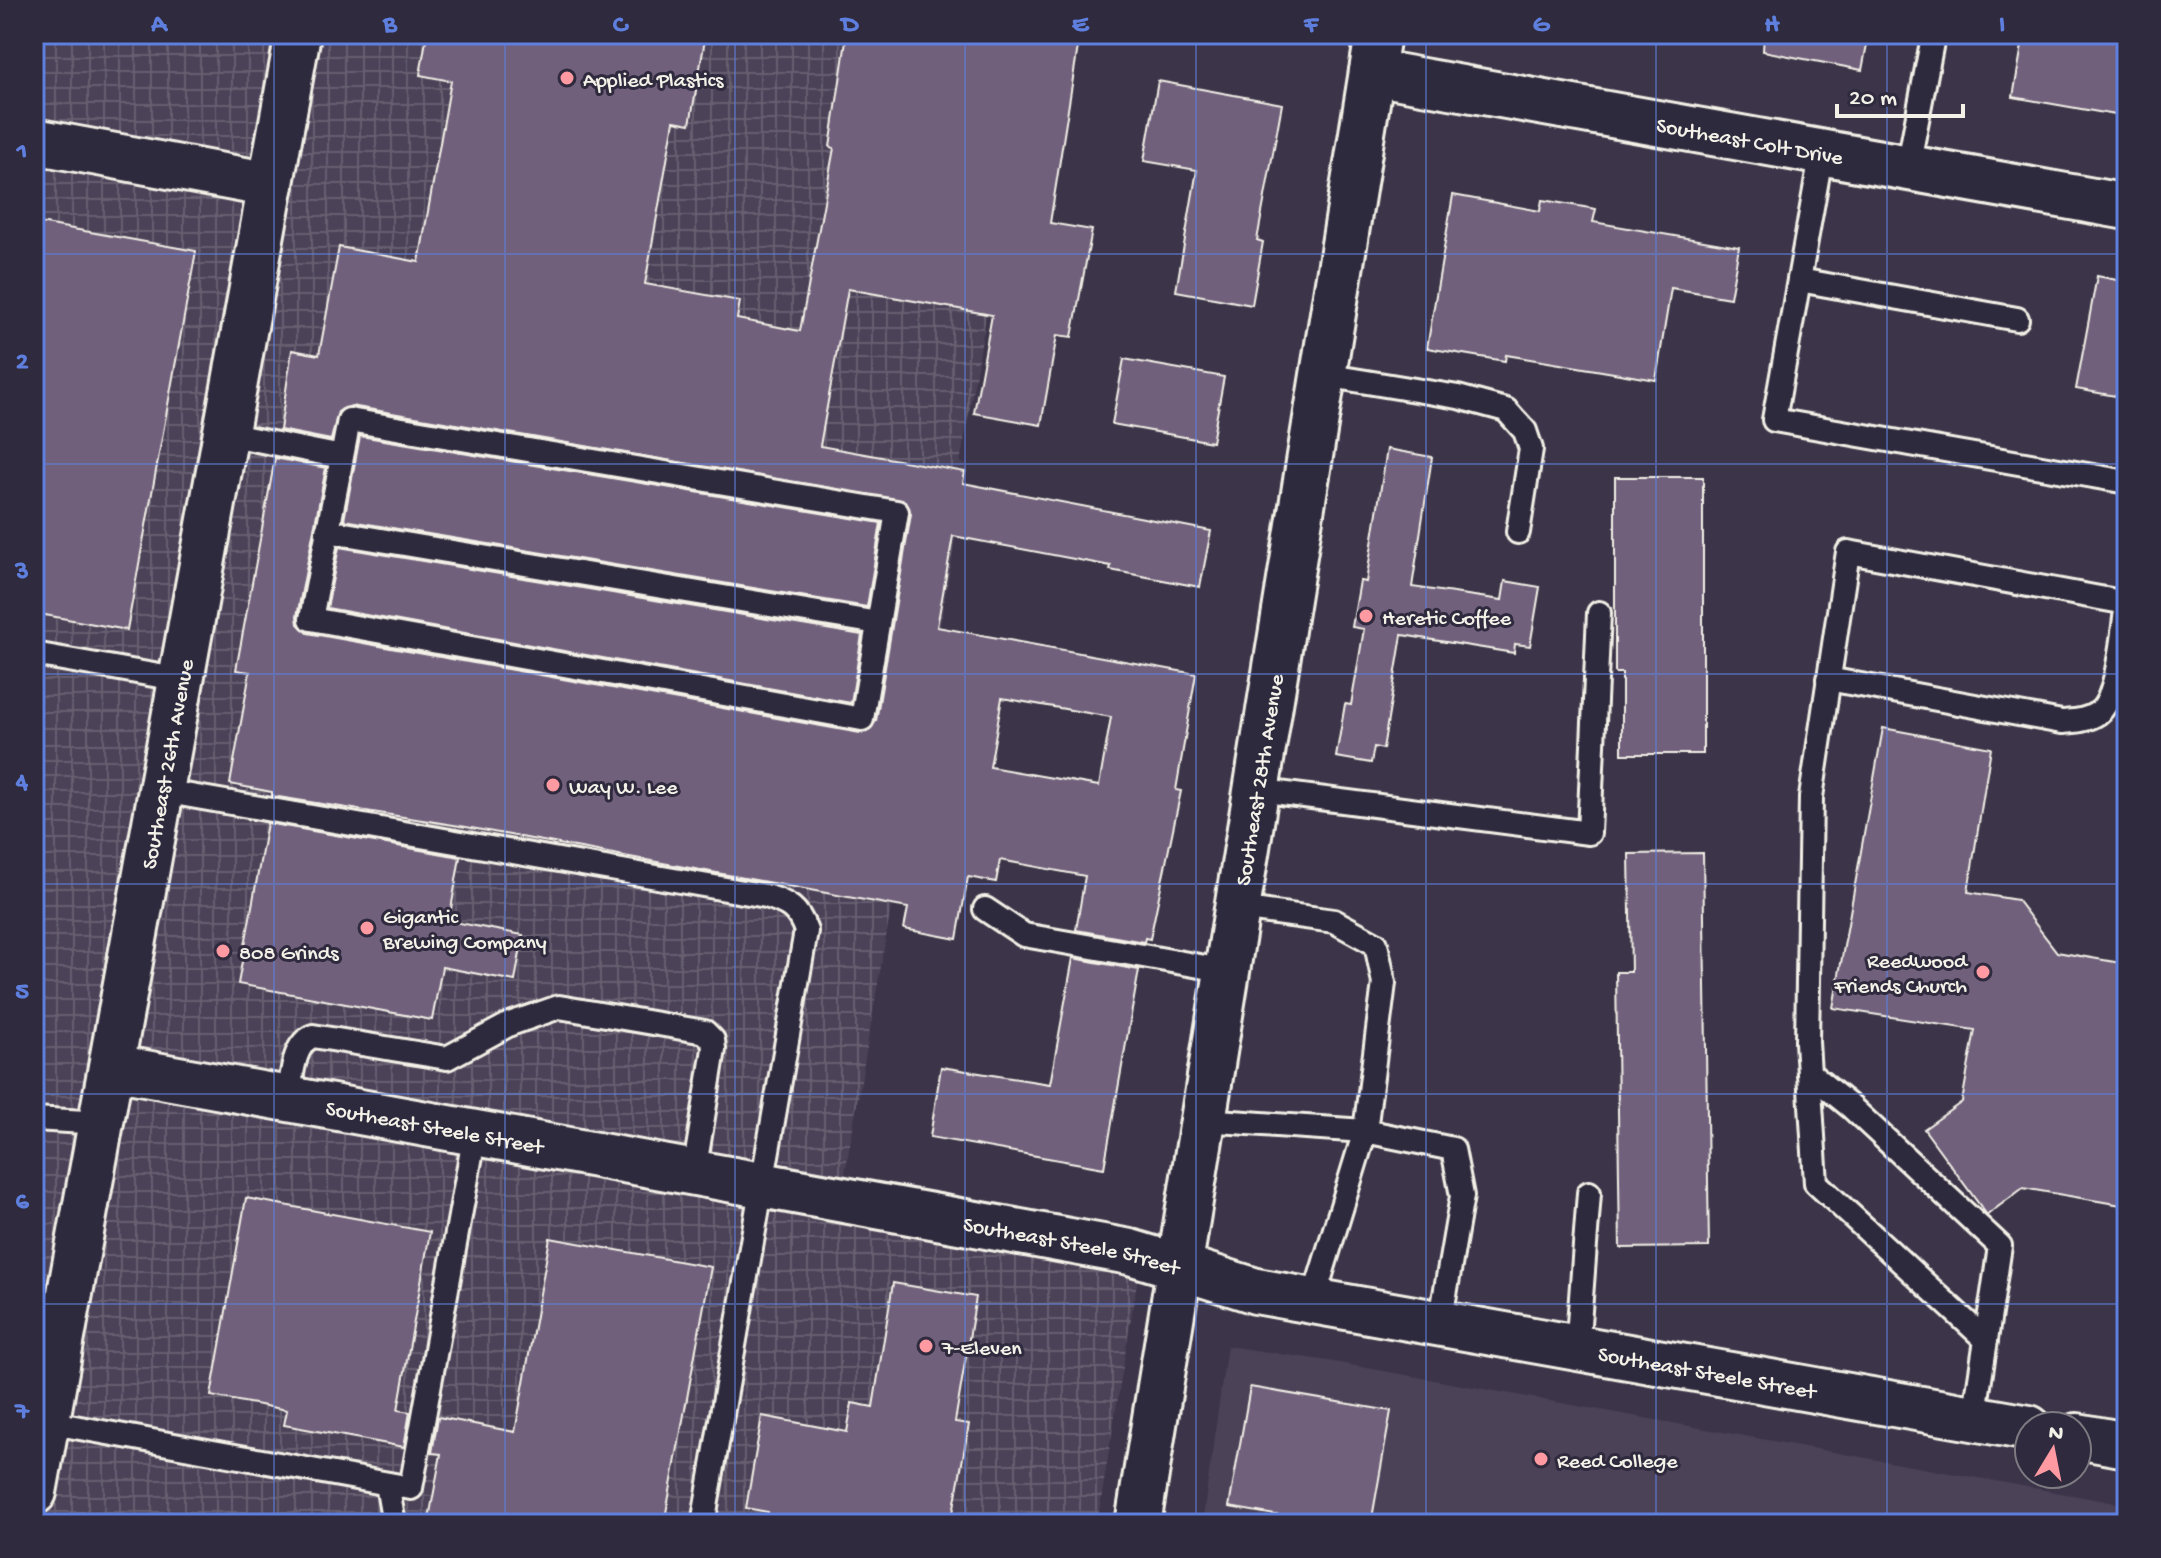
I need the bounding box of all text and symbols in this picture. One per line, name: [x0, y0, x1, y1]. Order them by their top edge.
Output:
text: A: [150, 11, 168, 42]
text: B: [382, 11, 398, 42]
text: C: [613, 11, 630, 42]
text: D: [840, 11, 860, 42]
text: E: [1072, 11, 1090, 42]
text: F: [1303, 11, 1319, 42]
text: G: [1533, 11, 1551, 42]
text: H: [1765, 11, 1781, 42]
text: I: [1999, 11, 2005, 42]
scale bar: [1837, 68, 1963, 118]
marker: Applied Plastics: [558, 69, 576, 87]
place label: Applied Plastics: [583, 69, 724, 95]
text: 20 m: [1849, 85, 1897, 114]
street label: Southeast Colt Drive: [1654, 114, 1845, 173]
text: 1: [16, 138, 27, 169]
text: 2: [16, 348, 29, 379]
text: 3: [14, 558, 29, 589]
marker: Heretic Coffee: [1357, 607, 1375, 625]
place label: Heretic Coffee: [1382, 607, 1512, 633]
street label: Southeast 26th Avenue: [138, 657, 202, 872]
street label: Southeast 28th Avenue: [1232, 672, 1292, 888]
text: 4: [15, 768, 29, 799]
marker: Way W. Lee: [544, 776, 562, 794]
place label: Way W. Lee: [569, 776, 678, 802]
place label: Gigantic Brewing Company: [382, 906, 547, 957]
marker: Gigantic Brewing Company: [358, 919, 376, 937]
marker: 808 Grinds: [214, 942, 232, 960]
place label: 808 Grinds: [239, 942, 340, 968]
place label: Reedwood Friends Church: [1833, 950, 1969, 1001]
marker: Reedwood Friends Church: [1974, 963, 1992, 981]
text: 5: [15, 978, 29, 1009]
street label: Southeast Steele Street: [323, 1097, 547, 1162]
text: 6: [15, 1188, 29, 1219]
street label: Southeast Steele Street: [961, 1213, 1184, 1284]
marker: 7-Eleven: [917, 1337, 935, 1355]
place label: 7-Eleven: [941, 1337, 1022, 1363]
street label: Southeast Steele Street: [1596, 1343, 1819, 1407]
text: 7: [13, 1398, 30, 1429]
north arrow: [2013, 1410, 2093, 1490]
text: N: [2046, 1420, 2065, 1448]
marker: Reed College: [1532, 1450, 1550, 1468]
place label: Reed College: [1557, 1450, 1678, 1476]

